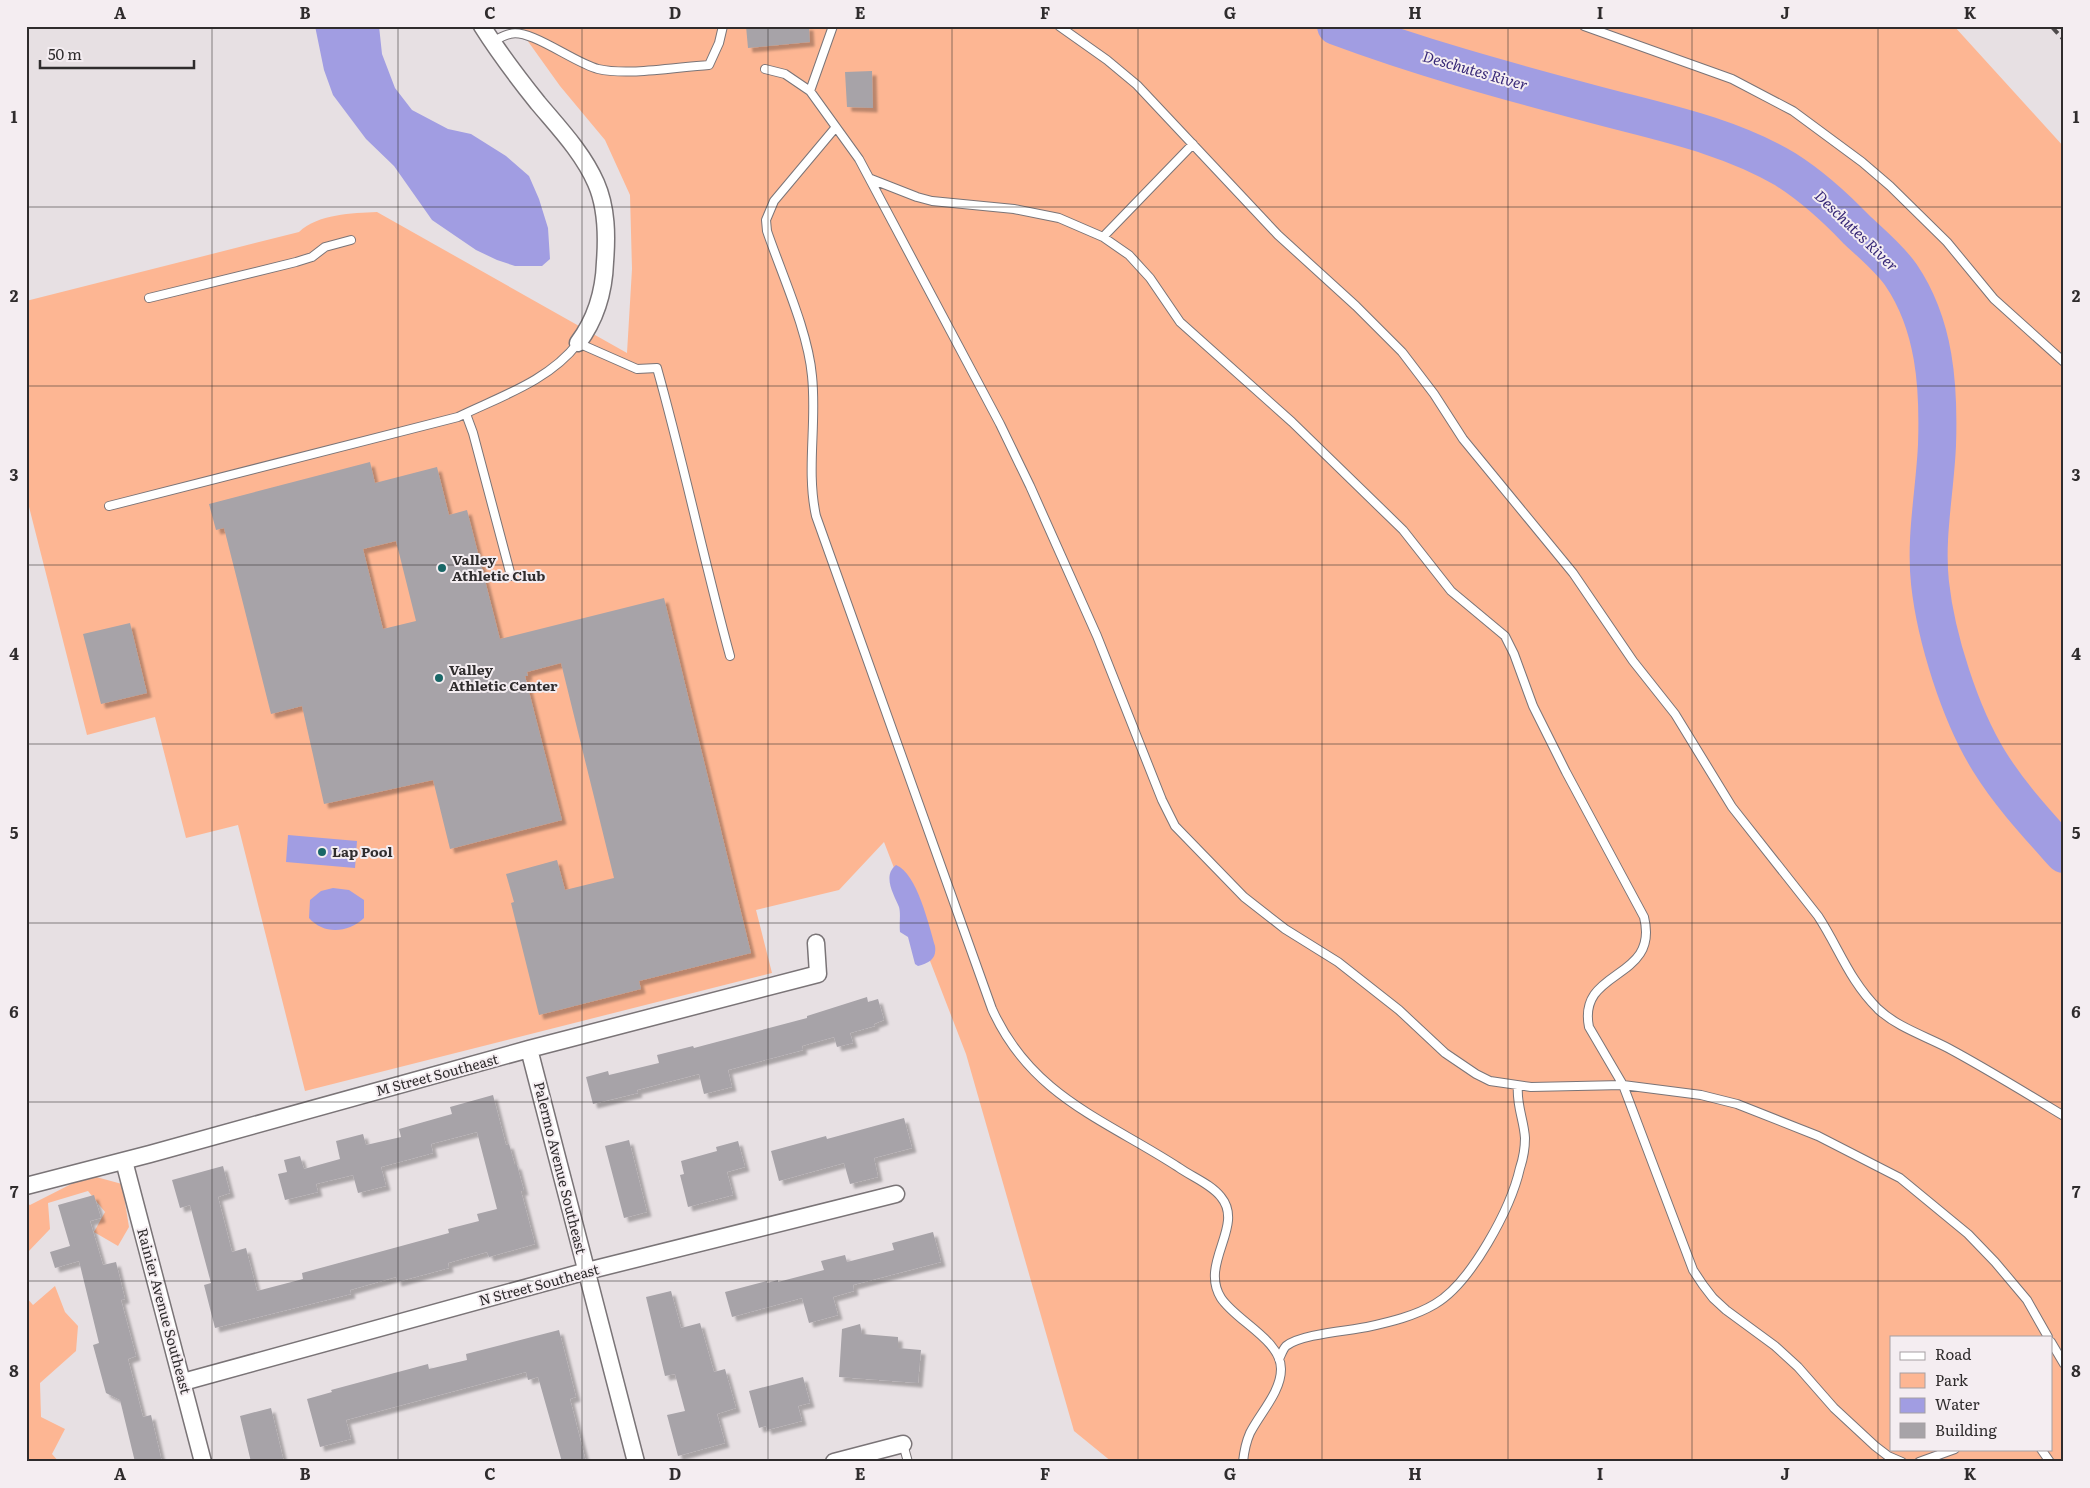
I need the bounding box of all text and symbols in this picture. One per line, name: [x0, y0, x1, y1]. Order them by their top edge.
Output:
text: A: [114, 0, 126, 24]
text: B: [299, 0, 311, 24]
text: C: [484, 0, 496, 24]
text: D: [669, 0, 681, 24]
text: E: [855, 0, 866, 24]
text: F: [1040, 0, 1050, 24]
text: G: [1224, 0, 1236, 24]
text: H: [1408, 0, 1422, 24]
text: I: [1597, 0, 1603, 24]
text: J: [1780, 0, 1790, 24]
text: K: [1964, 0, 1977, 24]
scale bar: [40, 38, 194, 70]
text: 50 m: [48, 42, 82, 65]
water label: Deschutes River: [1420, 44, 1531, 96]
text: 1: [11, 104, 18, 128]
text: 1: [2073, 104, 2080, 128]
water label: Deschutes River: [1810, 184, 1904, 276]
text: 2: [10, 283, 19, 307]
text: 2: [2072, 283, 2081, 307]
text: 3: [10, 462, 19, 486]
text: 3: [2072, 462, 2081, 486]
place label: Valley Athletic Club: [452, 549, 545, 585]
marker: Valley Athletic Club: [436, 562, 448, 574]
text: 4: [9, 641, 19, 665]
text: 4: [2071, 641, 2081, 665]
place label: Valley Athletic Center: [449, 659, 558, 695]
marker: Valley Athletic Center: [433, 672, 445, 684]
text: 5: [10, 820, 19, 844]
text: 5: [2072, 820, 2081, 844]
place label: Lap Pool: [332, 841, 393, 861]
marker: Lap Pool: [316, 846, 328, 858]
text: 6: [9, 999, 19, 1023]
text: 6: [2071, 999, 2081, 1023]
street label: M Street Southeast: [373, 1048, 501, 1100]
street label: Palermo Avenue Southeast: [530, 1079, 592, 1256]
text: 7: [10, 1179, 19, 1203]
text: 7: [2072, 1179, 2081, 1203]
street label: Rainier Avenue Southeast: [133, 1226, 197, 1396]
street label: N Street Southeast: [476, 1258, 601, 1310]
legend: [1890, 1336, 2052, 1450]
text: Road: [1935, 1342, 1971, 1365]
text: 8: [9, 1358, 19, 1382]
text: 8: [2071, 1358, 2081, 1382]
text: Park: [1935, 1368, 1969, 1391]
text: Water: [1935, 1392, 1980, 1415]
text: Building: [1935, 1418, 1997, 1441]
text: A: [114, 1461, 126, 1485]
text: B: [299, 1461, 311, 1485]
text: C: [484, 1461, 496, 1485]
text: D: [669, 1461, 681, 1485]
text: E: [855, 1461, 866, 1485]
text: F: [1040, 1461, 1050, 1485]
text: G: [1224, 1461, 1236, 1485]
text: H: [1408, 1461, 1422, 1485]
text: I: [1597, 1461, 1603, 1485]
text: J: [1780, 1461, 1790, 1485]
text: K: [1964, 1461, 1977, 1485]

